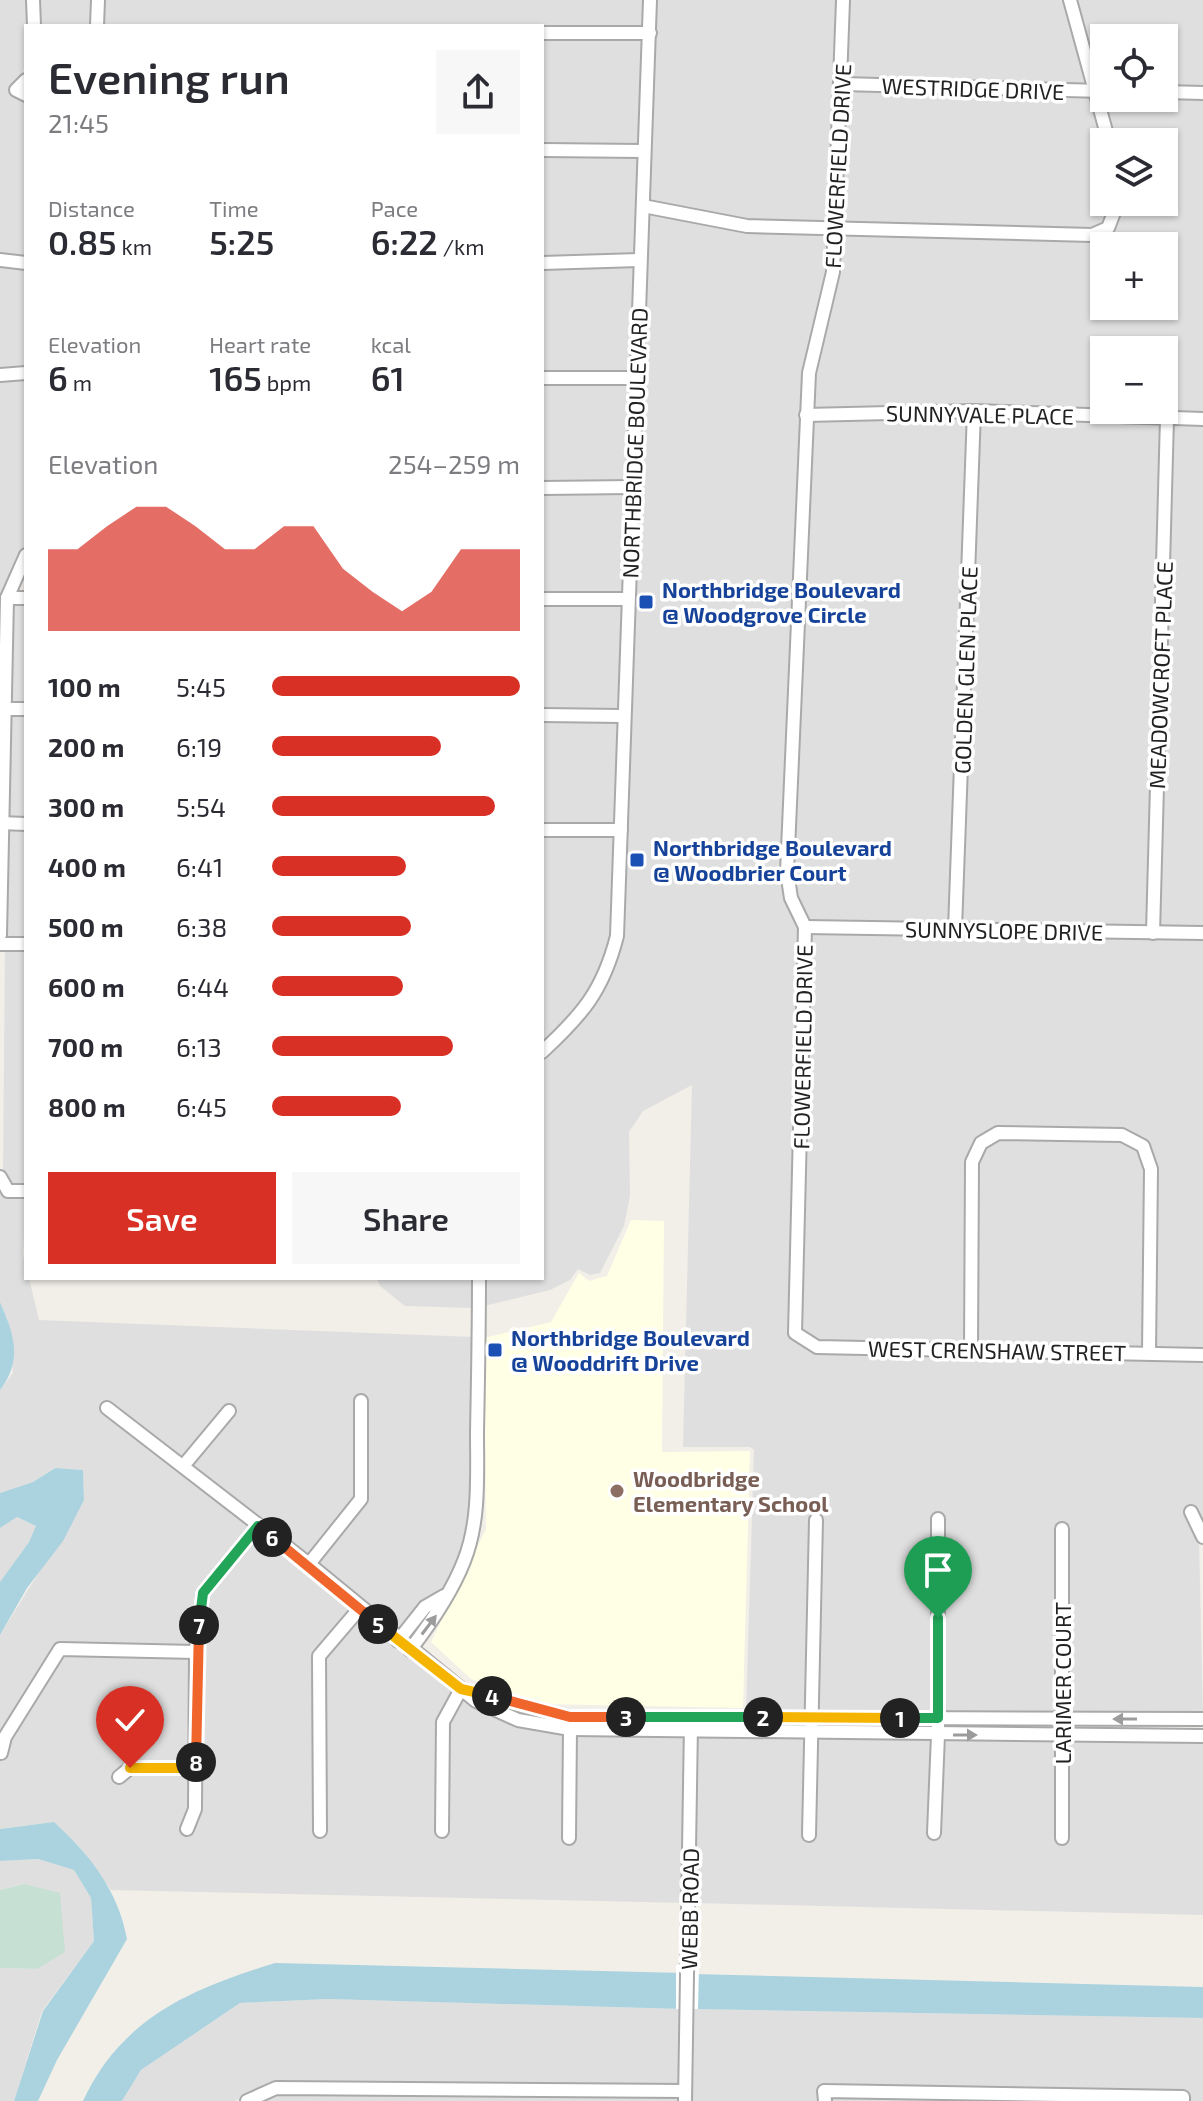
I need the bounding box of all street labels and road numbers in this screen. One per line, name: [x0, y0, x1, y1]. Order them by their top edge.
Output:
street label: FLOWERFIELD DRIVE: [819, 63, 855, 269]
street label: WESTRIDGE DRIVE: [881, 72, 1065, 104]
street label: NORTHBRIDGE BOULEVARD: [616, 307, 652, 579]
street label: SUNNYVALE PLACE: [886, 399, 1074, 429]
street label: MEADOWCROFT PLACE: [1143, 561, 1177, 789]
street label: GOLDEN GLEN PLACE: [948, 566, 982, 774]
street label: SUNNYSLOPE DRIVE: [905, 915, 1103, 945]
street label: FLOWERFIELD DRIVE: [787, 944, 817, 1150]
street label: WEST CRENSHAW STREET: [868, 1335, 1127, 1365]
street label: LARIMER COURT: [1049, 1602, 1075, 1764]
street label: WEBB ROAD: [675, 1848, 703, 1970]

